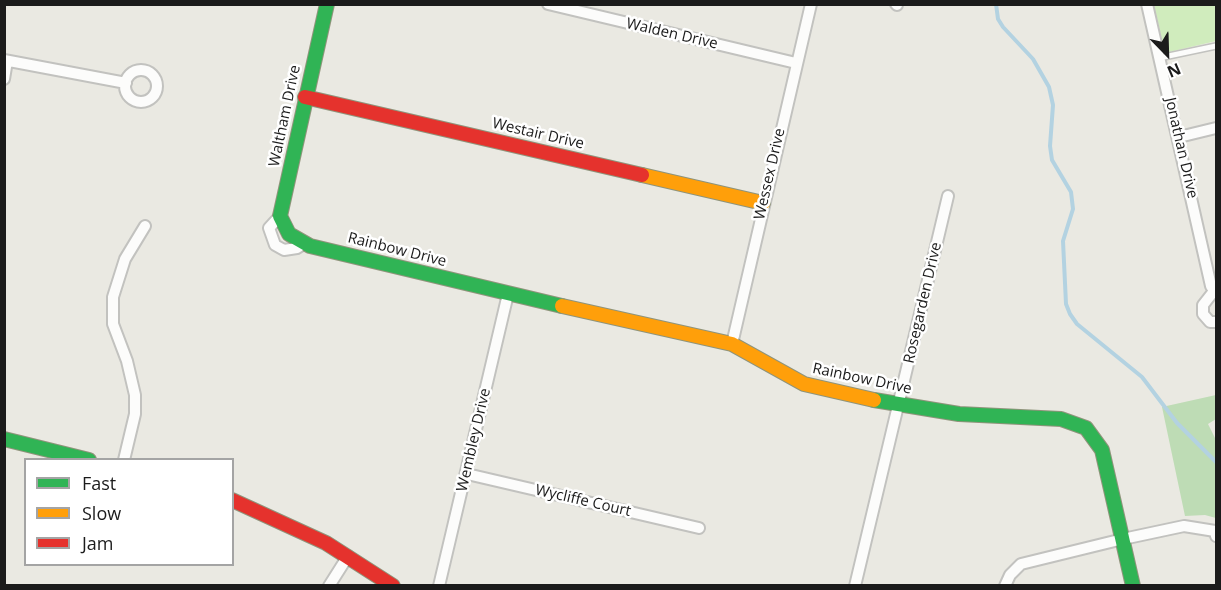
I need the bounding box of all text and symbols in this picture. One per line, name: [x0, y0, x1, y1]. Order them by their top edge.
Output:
street label: Walden Drive: [624, 15, 720, 53]
north arrow: [1137, 24, 1197, 84]
text: N: [1164, 58, 1184, 83]
street label: Waltham Drive: [265, 64, 305, 168]
street label: Jonathan Drive: [1161, 96, 1201, 200]
street label: Westair Drive: [490, 115, 586, 153]
street label: Wessex Drive: [751, 126, 789, 222]
street label: Rainbow Drive: [346, 229, 448, 271]
street label: Rosegarden Drive: [900, 241, 946, 365]
street label: Rainbow Drive: [811, 360, 913, 398]
street label: Wembley Drive: [453, 386, 495, 494]
legend: [24, 458, 234, 566]
text: Fast: [82, 471, 116, 495]
street label: Wycliffe Court: [533, 481, 633, 521]
text: Slow: [82, 501, 121, 525]
text: Jam: [82, 531, 114, 555]

